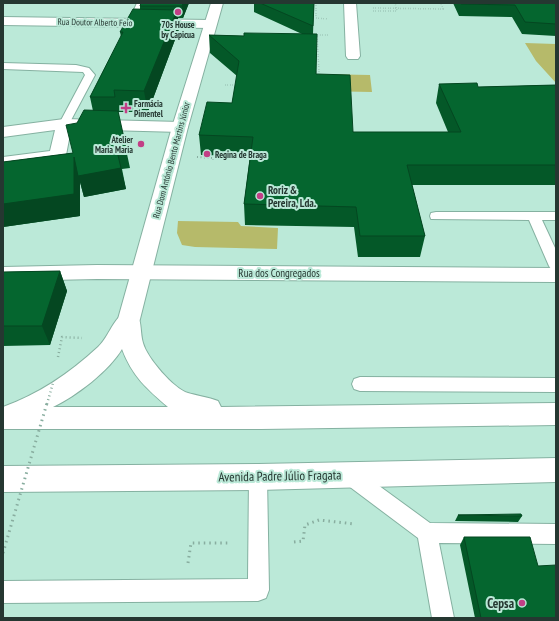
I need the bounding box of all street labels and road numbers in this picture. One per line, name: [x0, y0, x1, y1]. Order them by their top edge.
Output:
street label: Rua Doutor Alberto Feio: [58, 16, 133, 28]
street label: Rua Dom António Bento Martins Júnior: [150, 100, 192, 219]
street label: Rua dos Congregados: [238, 266, 320, 280]
street label: Avenida Padre Júlio Fragata: [218, 466, 342, 486]

